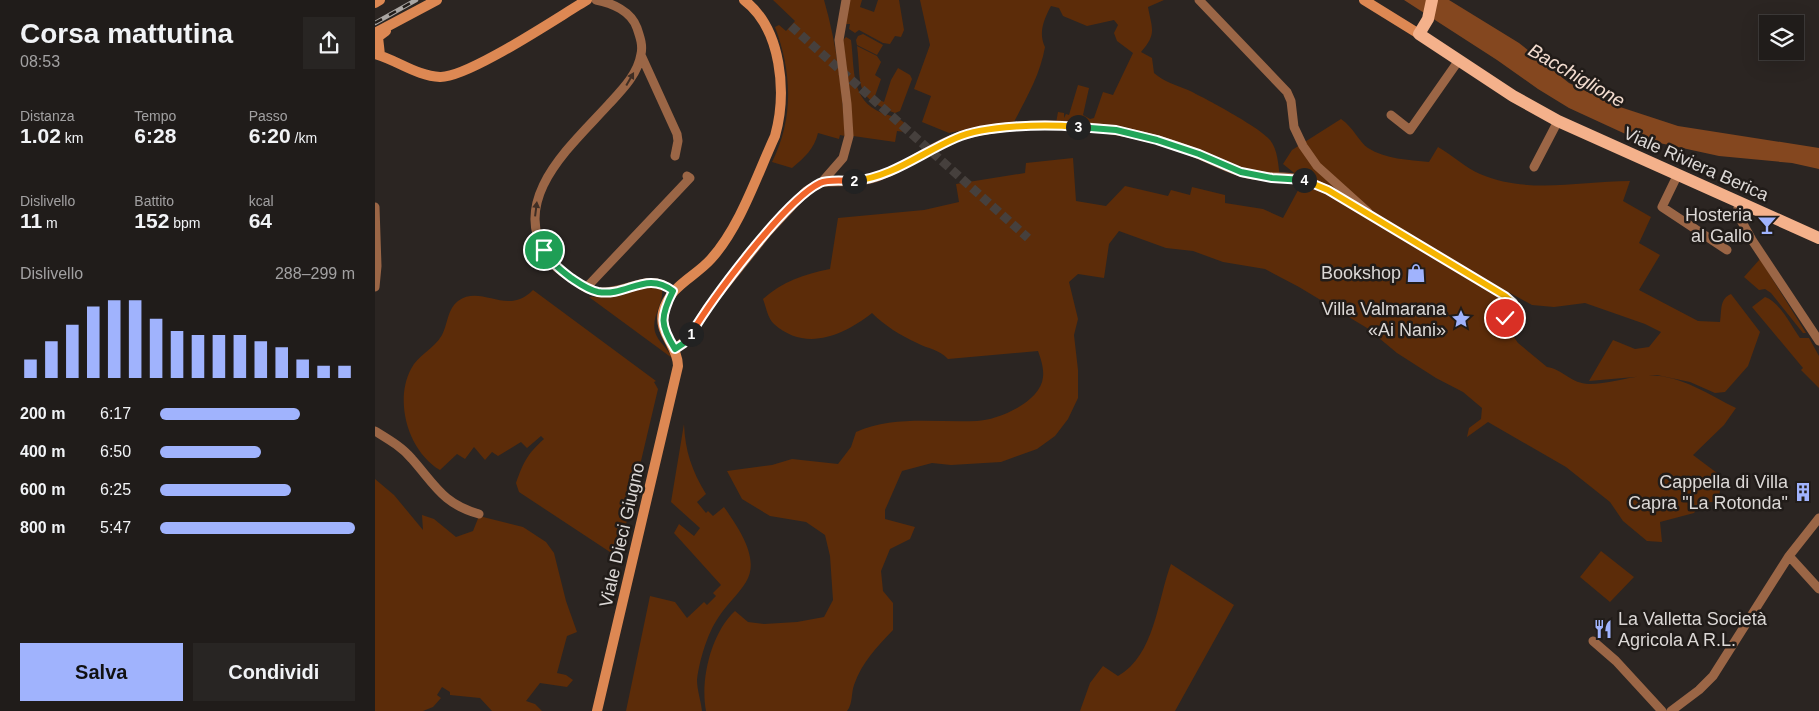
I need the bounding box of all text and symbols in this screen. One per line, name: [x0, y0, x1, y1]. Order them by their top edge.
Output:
map controls: [1759, 15, 1804, 60]
button: layers: [1759, 15, 1804, 60]
button: share: [303, 17, 355, 69]
text: Corsa mattutina: [20, 18, 233, 49]
water label: Bacchiglione: [1525, 39, 1629, 111]
text: 08:53: [20, 53, 60, 70]
one-way arrow: [625, 73, 634, 86]
text: Distanza: [20, 108, 74, 124]
text: Tempo: [134, 108, 176, 124]
text: Passo: [249, 108, 288, 124]
pin: 3: [1065, 114, 1091, 140]
text: 3: [1075, 119, 1082, 135]
street label: Viale Riviera Berica: [1620, 123, 1773, 205]
text: 1.02: [20, 124, 61, 147]
text: 6:28: [134, 124, 176, 147]
text: 6:20: [249, 124, 291, 147]
text: km: [61, 130, 83, 146]
text: /km: [291, 130, 317, 146]
pin: 2: [841, 168, 867, 194]
pin: 4: [1291, 168, 1317, 192]
text: 4: [1301, 172, 1308, 188]
text: 2: [851, 173, 858, 189]
text: Dislivello: [20, 193, 75, 209]
text: Battito: [134, 193, 174, 209]
text: kcal: [249, 193, 274, 209]
one-way arrow: [533, 200, 541, 216]
place label: Hosteria al Gallo: [1685, 205, 1753, 246]
text: 11: [20, 209, 42, 232]
text: 152: [134, 209, 169, 232]
text: 64: [249, 209, 272, 232]
bar icon: Hosteria al Gallo: [1756, 214, 1778, 236]
text: m: [42, 215, 58, 231]
text: bpm: [169, 215, 201, 231]
pin: [523, 229, 565, 271]
icon: arrive: [530, 236, 558, 264]
shop icon: Bookshop: [1405, 262, 1427, 284]
place label: Bookshop: [1321, 263, 1401, 283]
text: Dislivello: [20, 265, 83, 282]
text: 288–299 m: [275, 265, 355, 282]
pin: [1484, 297, 1526, 339]
place label: Villa Valmarana «Ai Nani»: [1322, 299, 1447, 340]
icon: check: [1491, 304, 1519, 332]
place icon: Villa Valmarana «Ai Nani»: [1450, 308, 1472, 330]
pin: 1: [679, 322, 703, 346]
text: 1: [688, 326, 695, 342]
text: 200 m: [20, 405, 65, 422]
text: 6:17: [100, 405, 131, 422]
text: 400 m: [20, 443, 65, 460]
text: 6:50: [100, 443, 131, 460]
street label: Viale Dieci Giugno: [596, 461, 648, 609]
place label: Cappella di Villa Capra "La Rotonda": [1628, 472, 1789, 513]
text: 600 m: [20, 481, 65, 498]
text: 6:25: [100, 481, 131, 498]
building icon: Cappella di Villa Capra "La Rotonda": [1792, 481, 1814, 503]
text: 800 m: [20, 519, 65, 536]
text: 5:47: [100, 519, 131, 536]
place label: La Valletta Società Agricola A R.L.: [1618, 609, 1768, 650]
restaurant icon: La Valletta Società Agricola A R.L.: [1592, 618, 1614, 640]
button: Salva: [20, 643, 183, 701]
button: Condividi: [193, 643, 355, 701]

